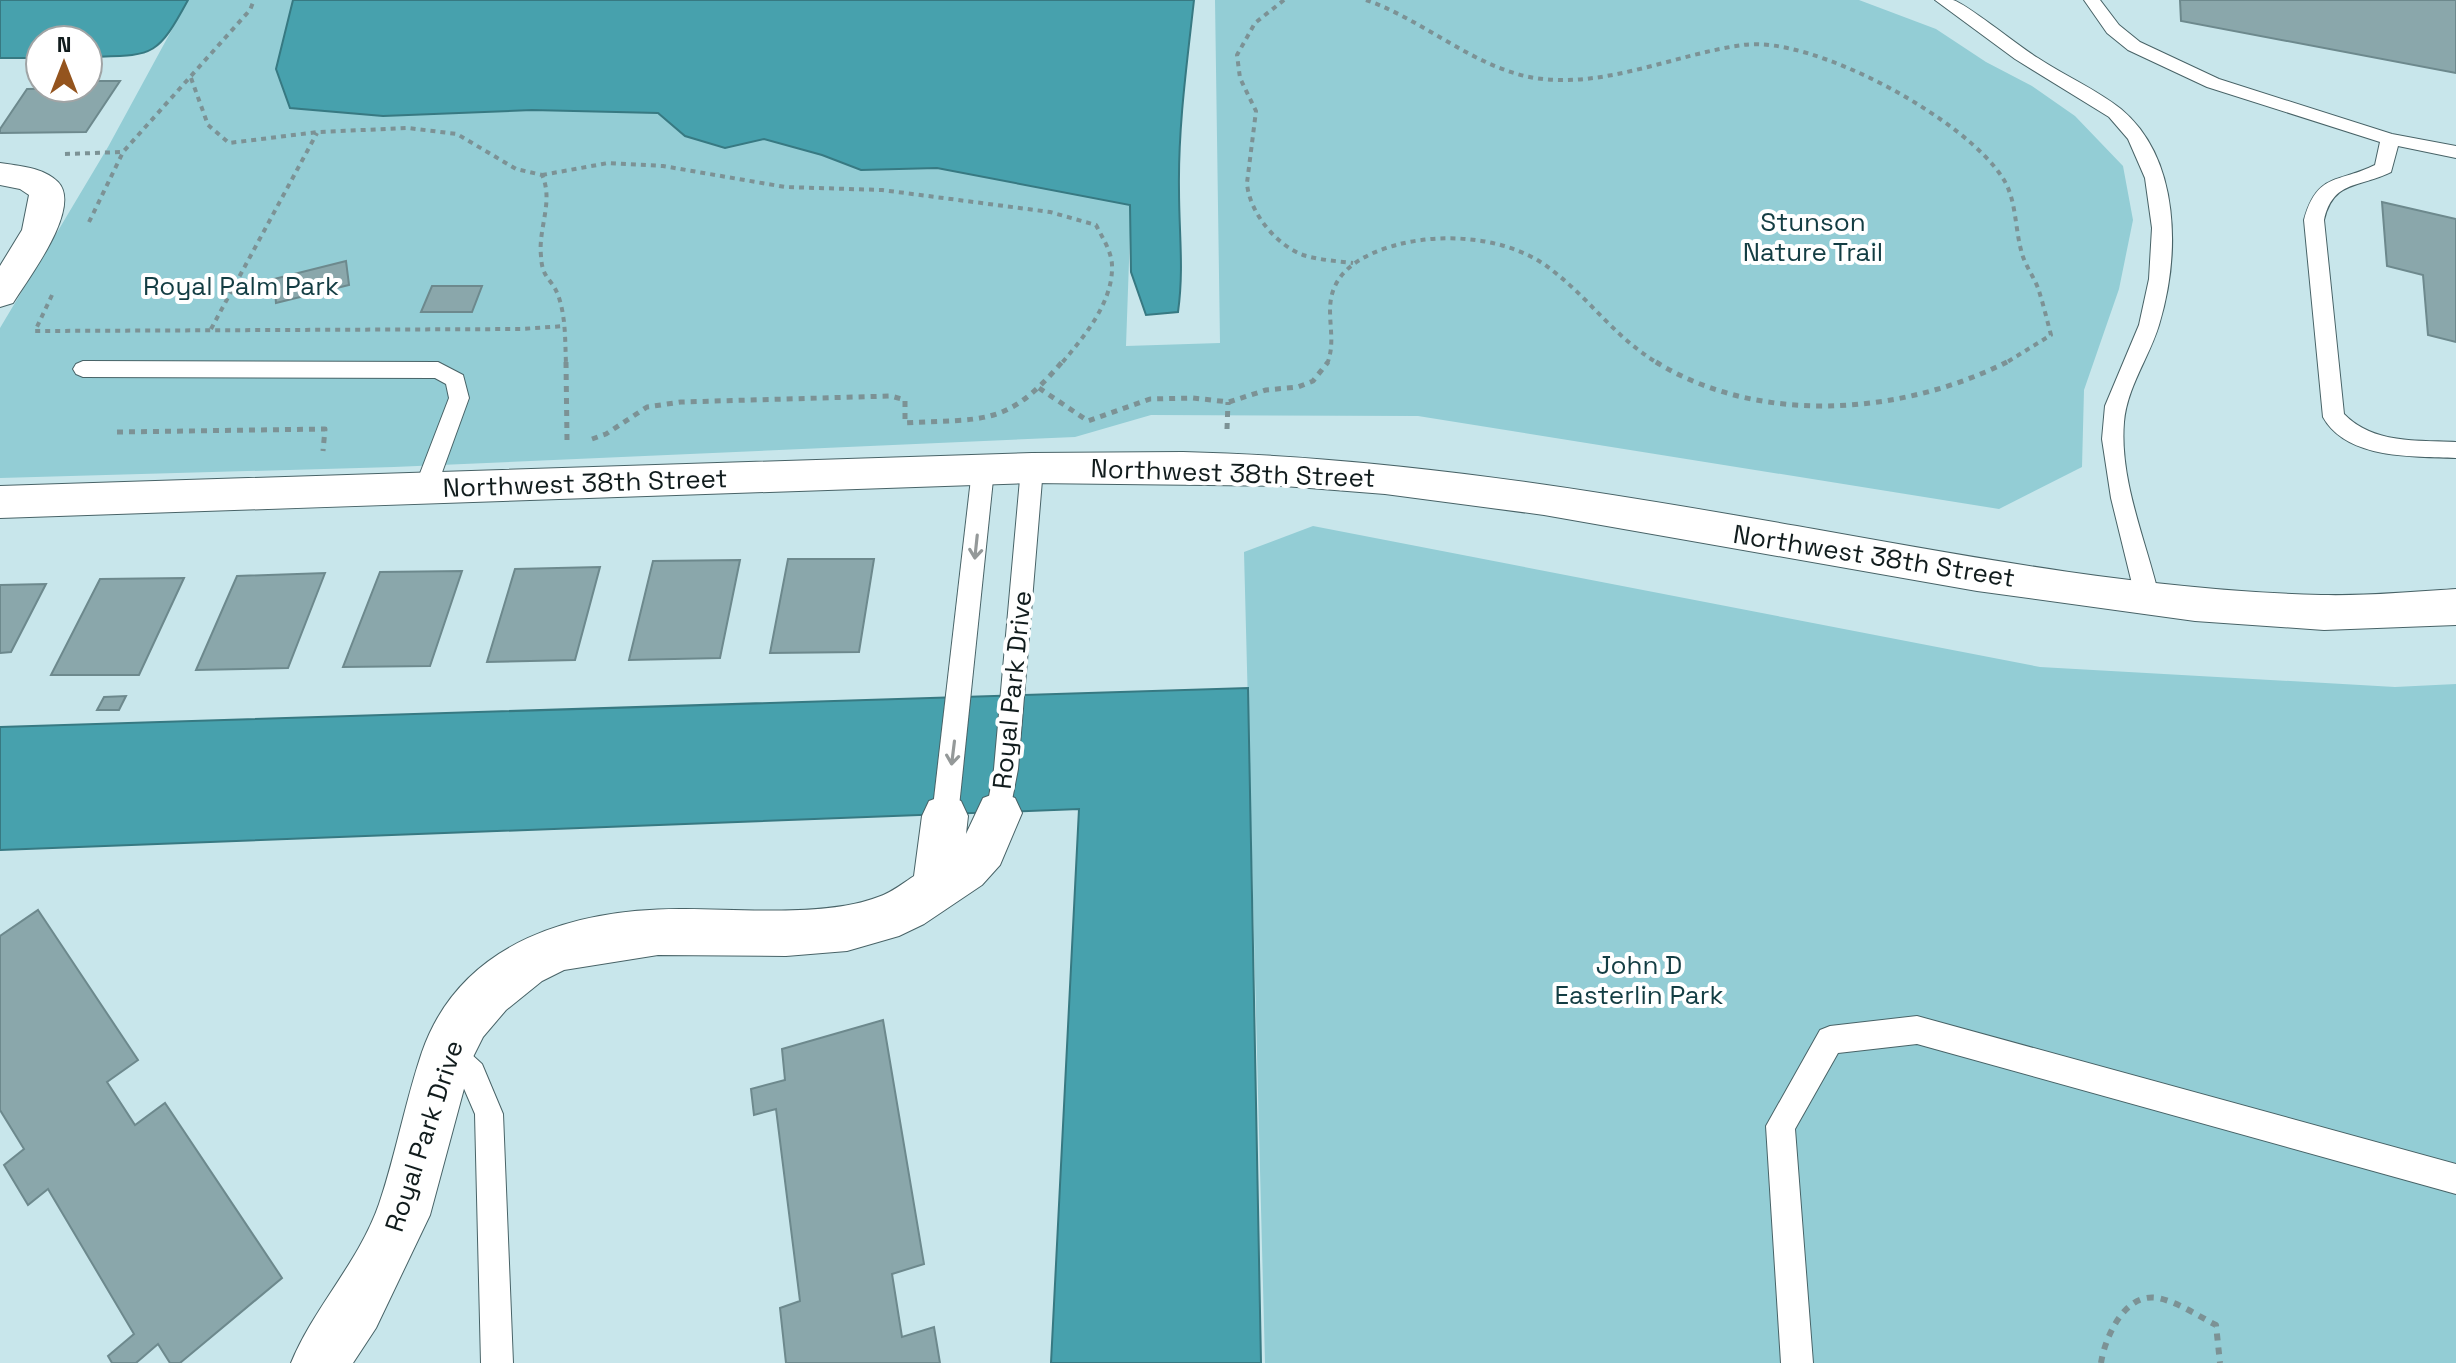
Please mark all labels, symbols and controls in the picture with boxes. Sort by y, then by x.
north arrow [24,24,104,104]
text: N [57,30,71,58]
park label: Stunson Nature Trail [1743,205,1883,269]
park label: Royal Palm Park [143,269,339,303]
street label: Northwest 38th Street [1090,451,1376,495]
street label: Northwest 38th Street [442,461,728,505]
street label: Northwest 38th Street [1731,517,2017,595]
one-way arrow [968,533,983,560]
street label: Royal Park Drive [985,589,1039,791]
one-way arrow [945,740,960,766]
park label: John D Easterlin Park [1554,948,1724,1012]
street label: Royal Park Drive [377,1036,471,1236]

